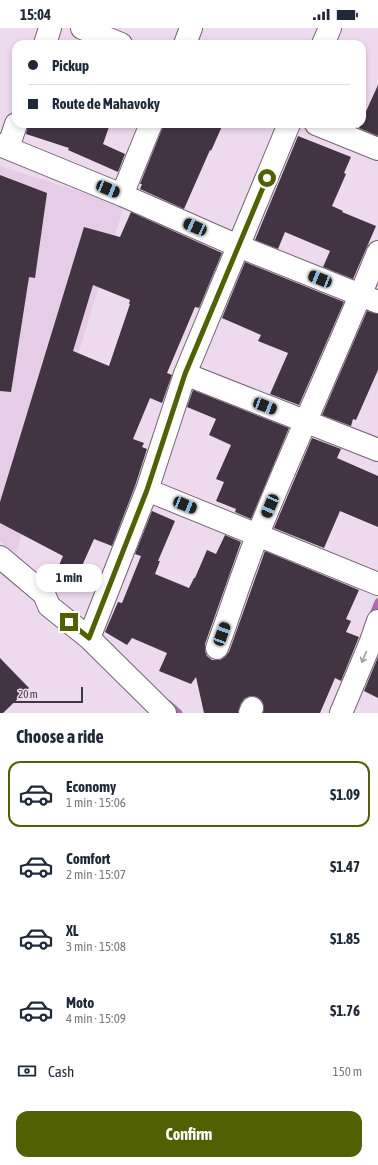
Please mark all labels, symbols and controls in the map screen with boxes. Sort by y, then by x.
text: 15:04 [20,6,51,23]
text: Pickup [52,57,89,74]
text: Route de Mahavoky [52,95,160,112]
route start [258,169,276,187]
car [95,179,121,199]
car [182,217,208,237]
car [307,269,333,289]
car [252,396,278,416]
car [260,493,280,519]
car [172,495,198,515]
callout: 1 min [36,564,102,592]
text: 1 min [56,570,82,585]
route end [60,613,78,631]
car [212,621,232,647]
one-way arrow [360,651,368,663]
scale bar [12,685,83,704]
text: 20 m [18,688,38,700]
text: Choose a ride [16,726,104,747]
icon: car [18,776,54,812]
text: Economy [66,778,116,795]
text: $1.09 [330,786,360,803]
text: 1 min · 15:06 [66,795,126,810]
icon: car [18,848,54,884]
text: Comfort [66,850,110,867]
text: $1.47 [330,858,360,875]
text: 2 min · 15:07 [66,867,126,882]
icon: car [18,920,54,956]
text: XL [66,922,79,939]
text: $1.85 [330,930,360,947]
text: 3 min · 15:08 [66,939,126,954]
icon: car [18,992,54,1028]
text: Moto [66,994,94,1011]
text: $1.76 [330,1002,360,1019]
text: 4 min · 15:09 [66,1011,126,1026]
icon: cash [16,1060,38,1082]
text: Cash [48,1063,74,1080]
text: 150 m [333,1064,362,1079]
button: Confirm [16,1111,362,1157]

